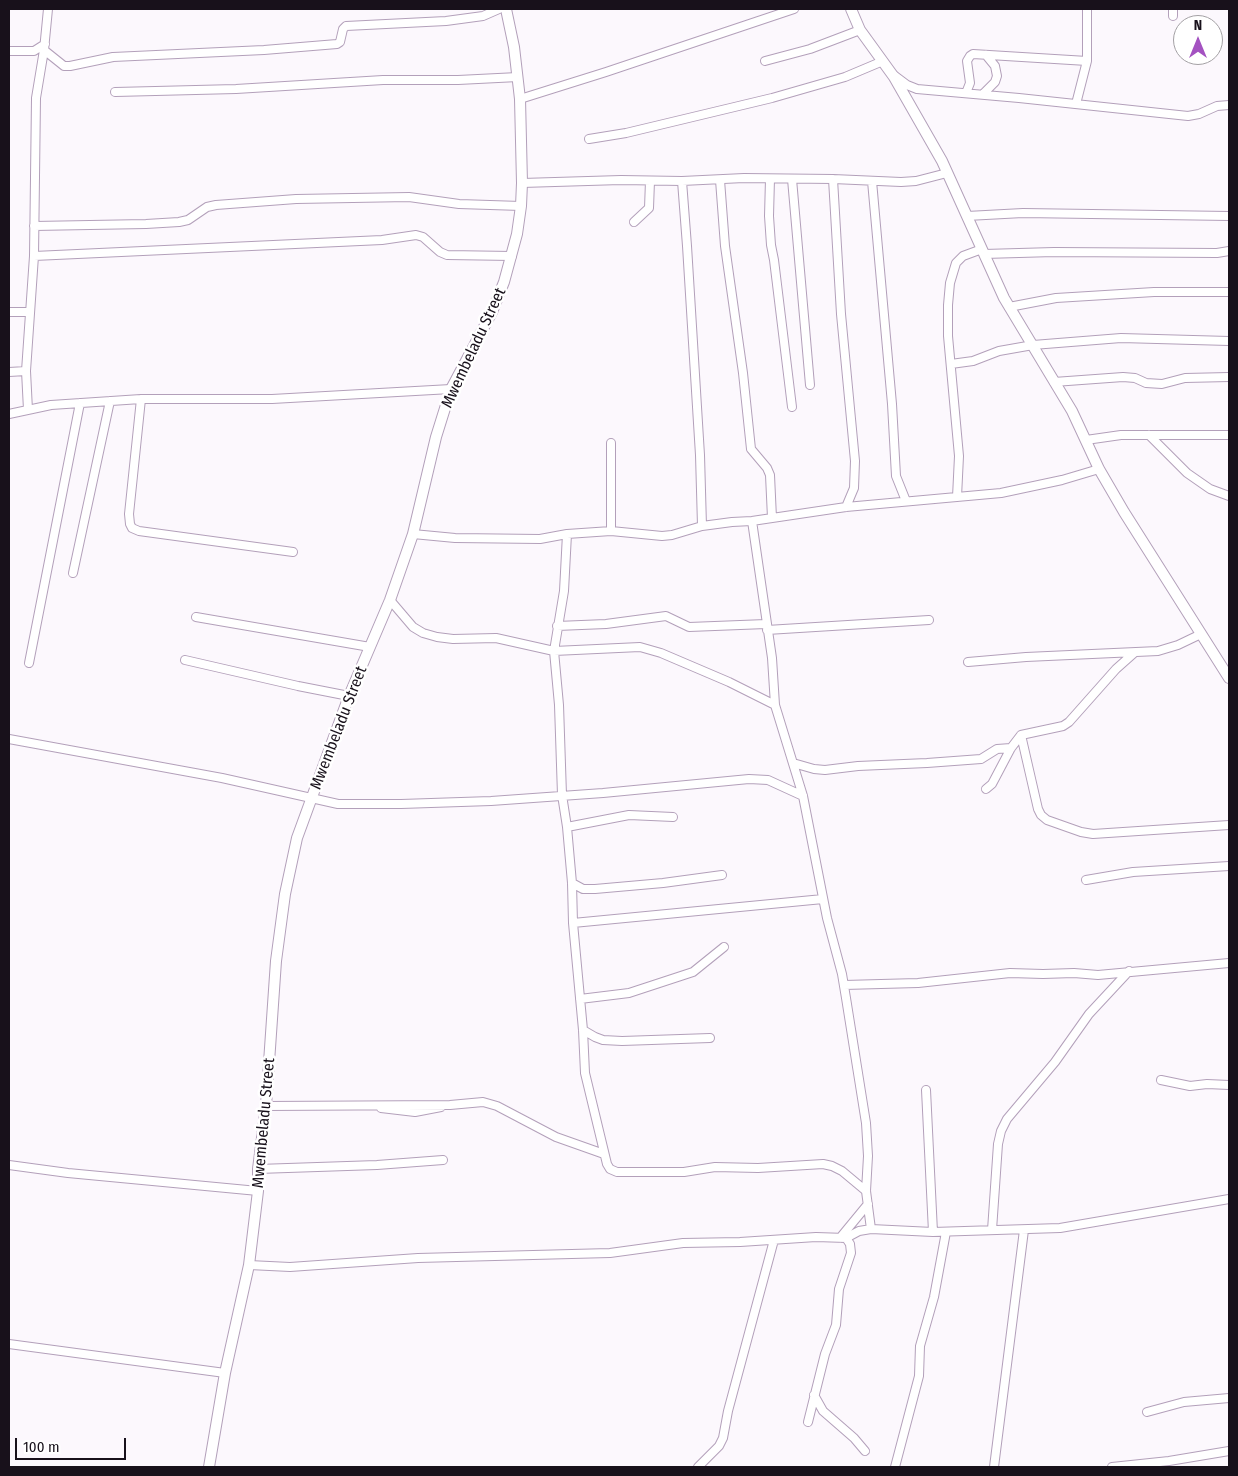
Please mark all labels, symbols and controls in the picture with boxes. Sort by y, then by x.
north arrow [1173,15,1223,65]
text: N [1194,17,1202,34]
street label: Mwembeladu Street [438,285,510,411]
street label: Mwembeladu Street [307,664,371,792]
street label: Mwembeladu Street [249,1057,279,1189]
scale bar [18,1428,129,1460]
text: 100 m [23,1438,60,1456]

